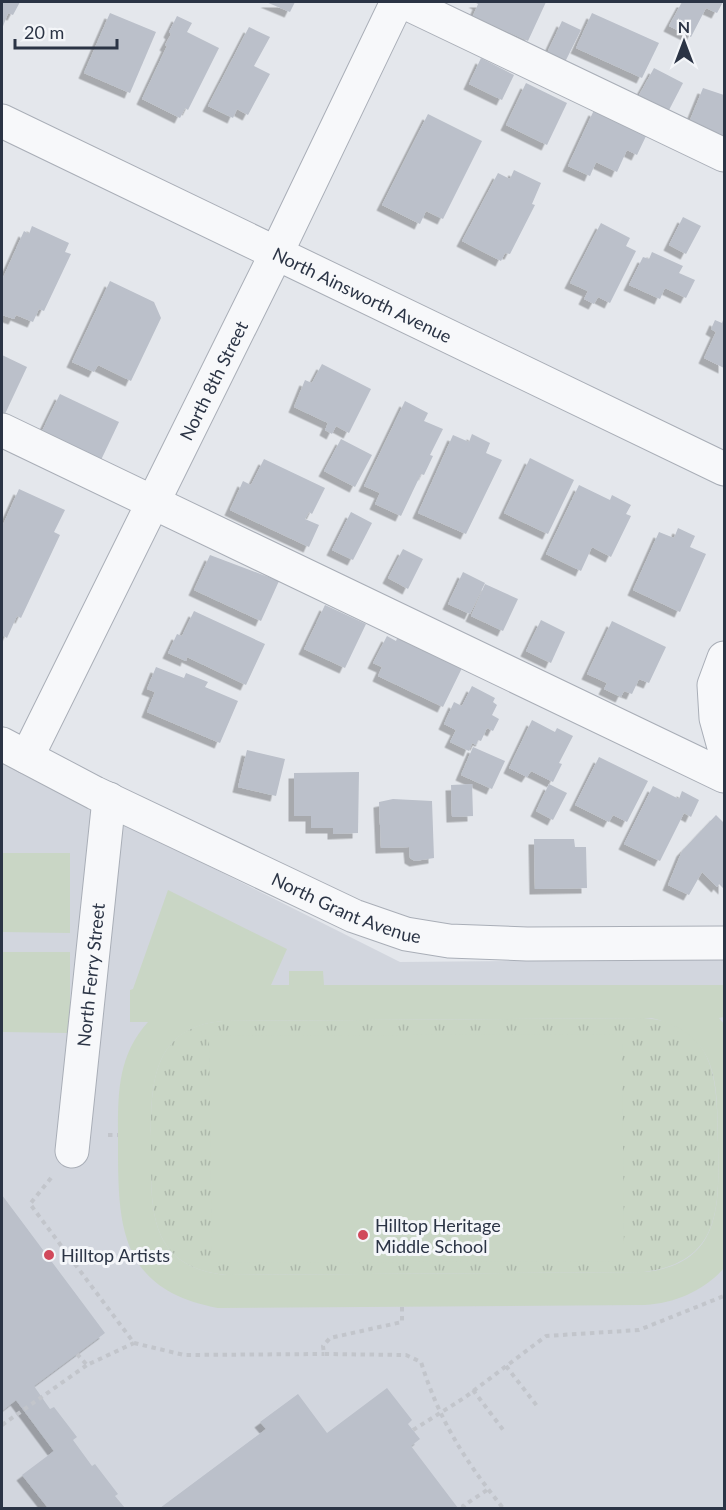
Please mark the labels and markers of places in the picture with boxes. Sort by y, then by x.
place label: Hilltop Heritage Middle School [375,1214,501,1257]
marker: Hilltop Heritage Middle School [356,1228,370,1242]
place label: Hilltop Artists [61,1244,170,1266]
marker: Hilltop Artists [42,1248,56,1262]

